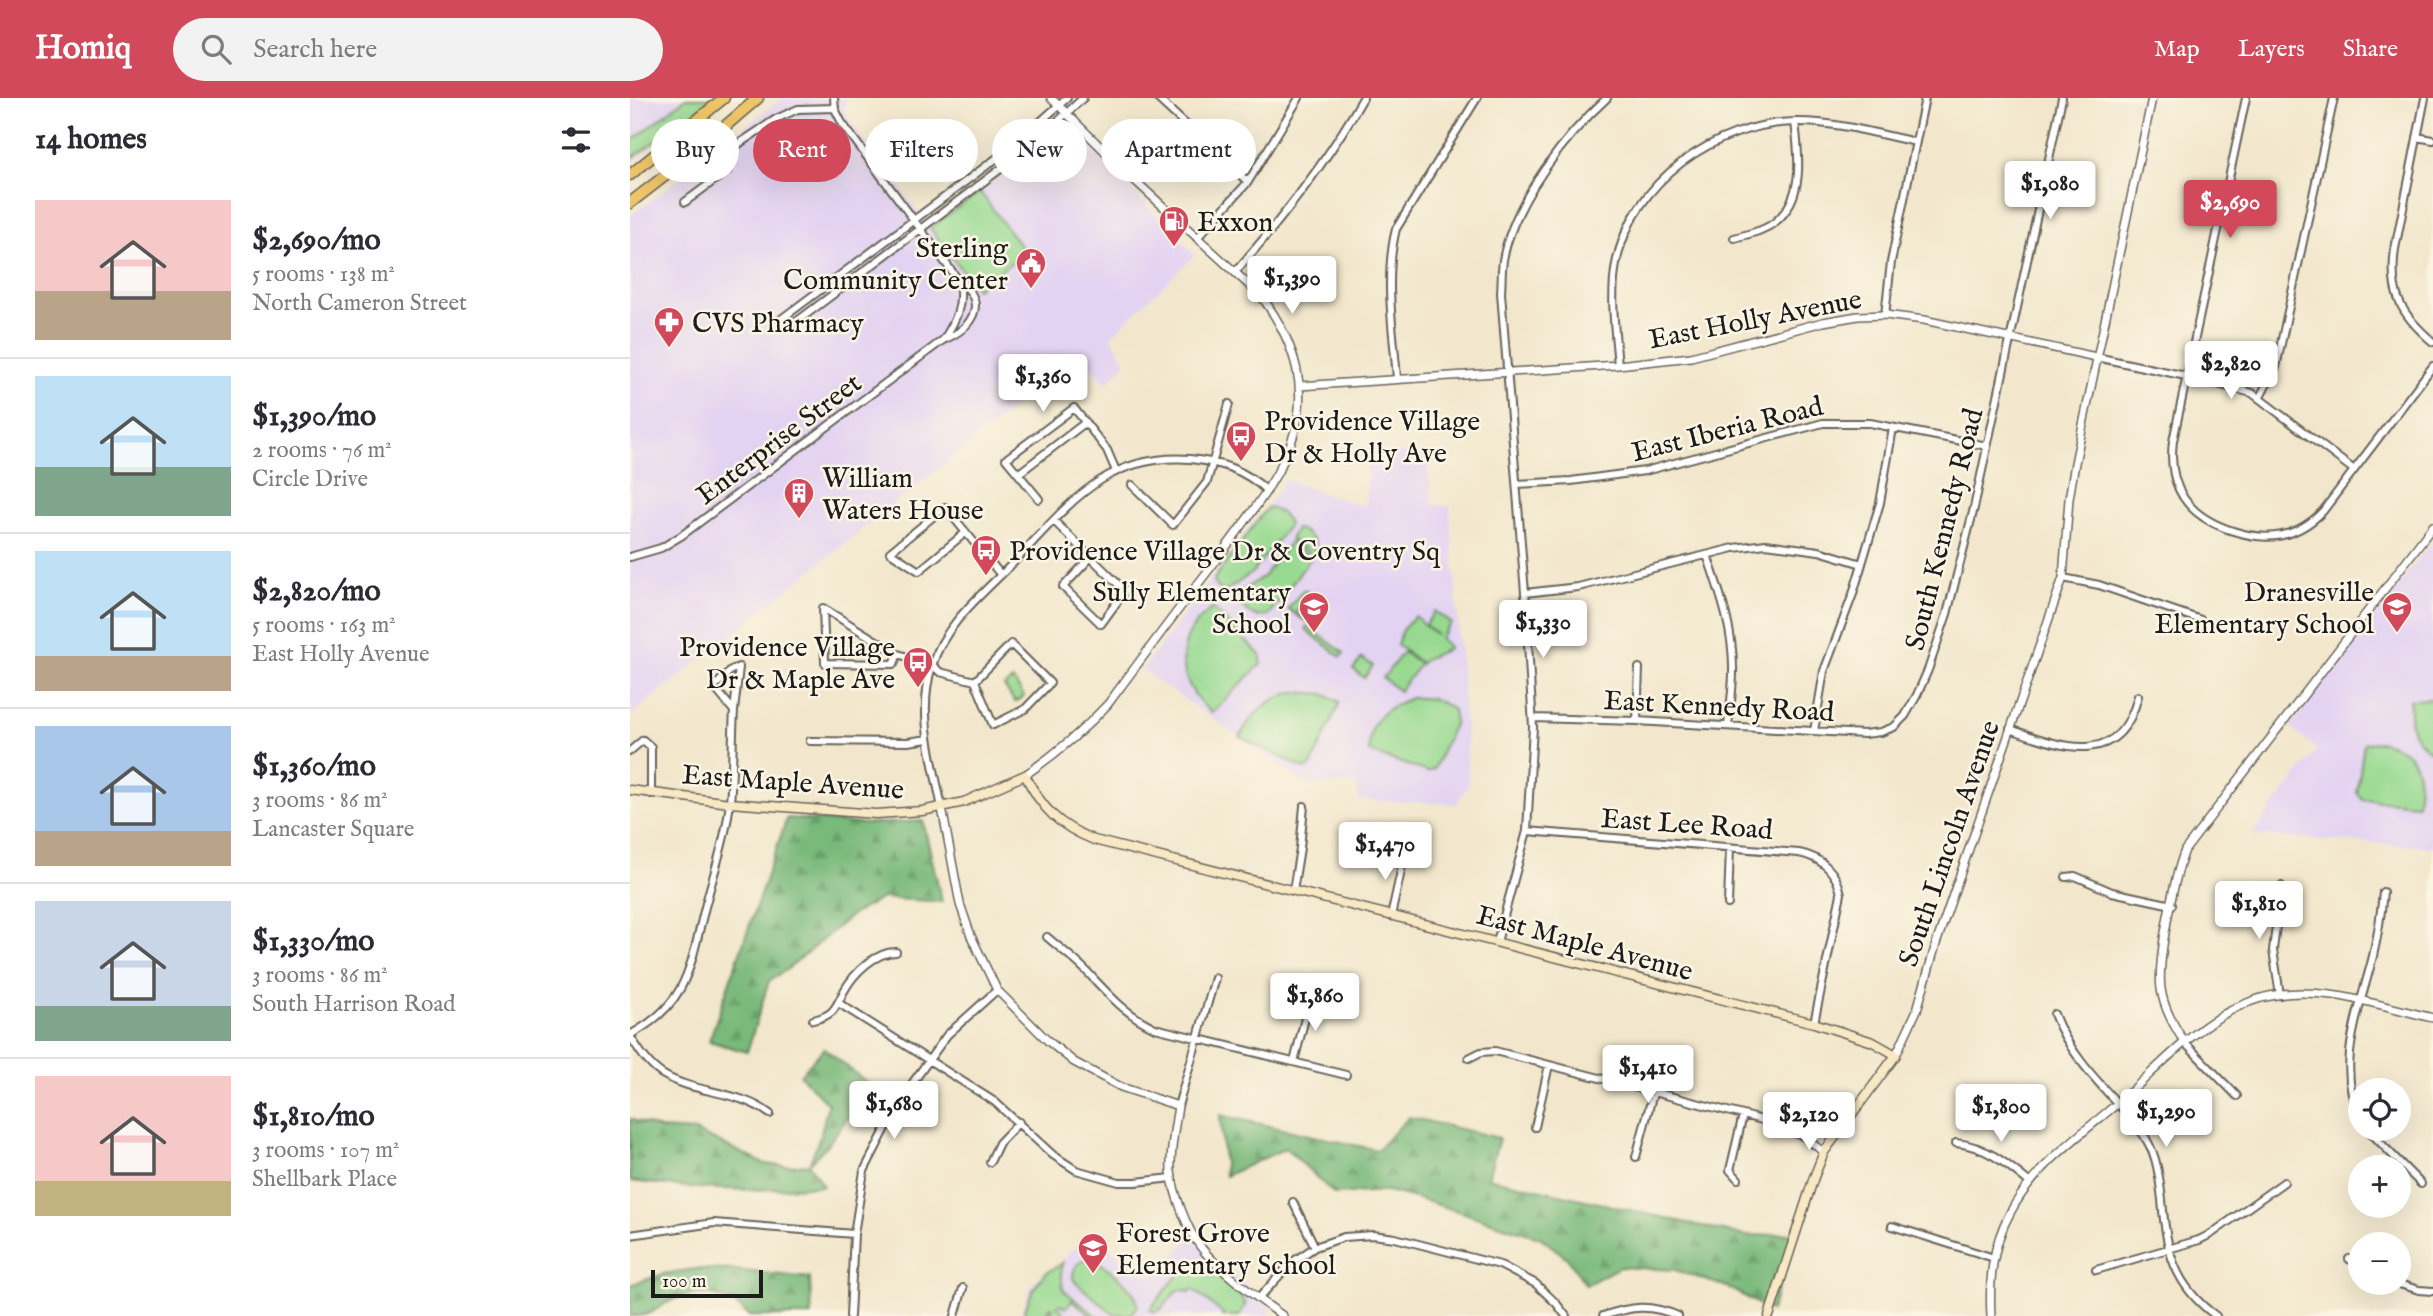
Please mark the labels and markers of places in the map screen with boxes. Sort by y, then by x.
pin: $1,080 [1993,162,2107,221]
pin: $2,690 [2173,180,2287,240]
fuel station icon: Exxon [1157,204,1191,248]
place label: Exxon [1197,206,1273,241]
place label: Sterling Community Center [783,232,1009,299]
public building icon: Sterling Community Center [1014,246,1048,290]
pin: $1,390 [1235,256,1349,316]
pharmacy icon: CVS Pharmacy [652,305,686,349]
place label: CVS Pharmacy [692,307,864,342]
pin: $2,820 [2174,342,2288,401]
pin: $1,360 [986,354,1100,414]
place label: Providence Village Dr & Holly Ave [1264,405,1480,472]
bus stop icon: Providence Village Dr & Holly Ave [1224,419,1258,463]
place label: William Waters House [822,462,984,529]
building icon: William Waters House [782,476,816,520]
bus stop icon: Providence Village Dr & Coventry Sq [969,533,1003,577]
place label: Providence Village Dr & Coventry Sq [1009,535,1441,570]
place label: Sully Elementary School [1092,576,1291,643]
place label: Dranesville Elementary School [2154,576,2374,643]
school or university icon: Sully Elementary School [1297,590,1331,634]
school or university icon: Dranesville Elementary School [2380,590,2414,634]
pin: $1,330 [1486,601,1600,660]
place label: Providence Village Dr & Maple Ave [679,631,895,698]
bus stop icon: Providence Village Dr & Maple Ave [901,645,935,689]
pin: $1,470 [1328,822,1442,882]
pin: $1,810 [2202,882,2316,941]
pin: $1,860 [1258,974,1372,1033]
pin: $1,410 [1591,1046,1705,1105]
pin: $1,680 [837,1082,951,1141]
pin: $1,800 [1944,1084,2058,1144]
pin: $1,290 [2109,1090,2223,1149]
pin: $2,120 [1752,1093,1866,1152]
place label: Forest Grove Elementary School [1116,1217,1336,1284]
school or university icon: Forest Grove Elementary School [1076,1231,1110,1275]

